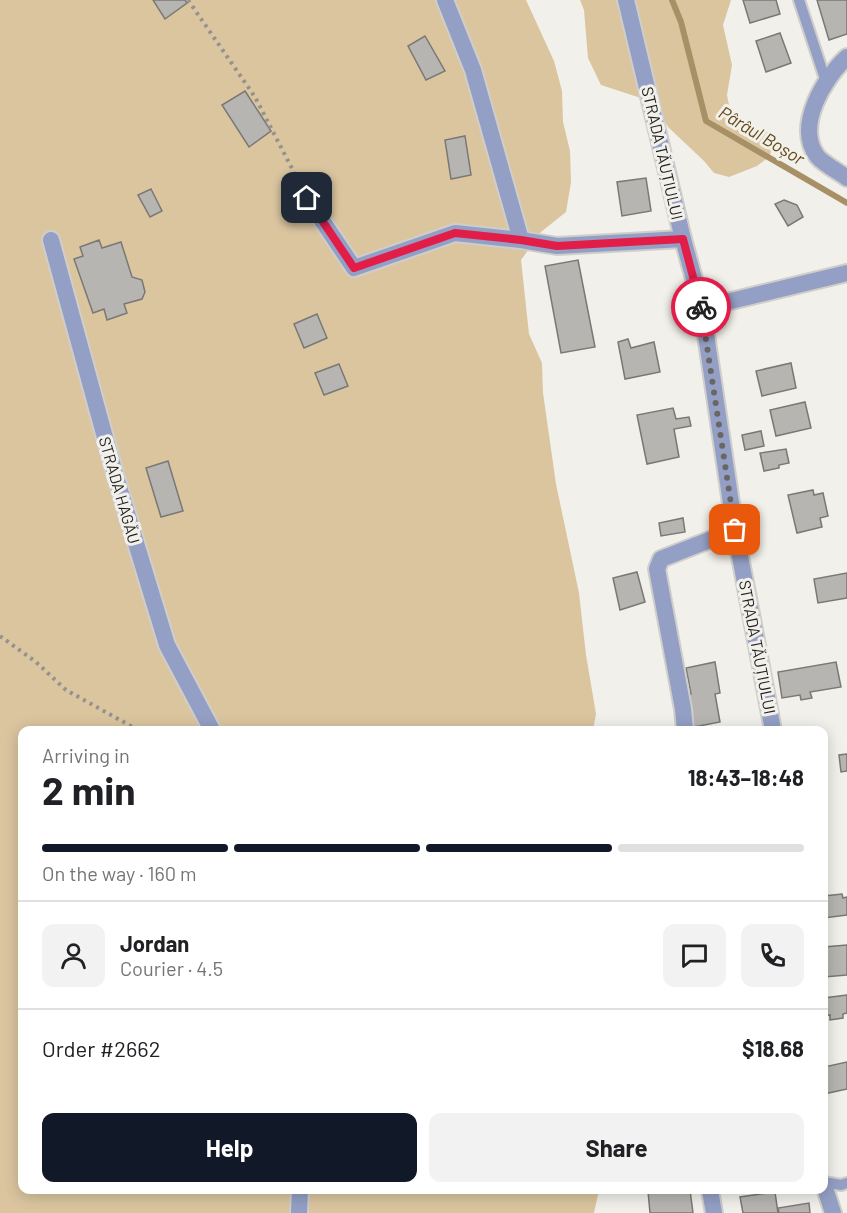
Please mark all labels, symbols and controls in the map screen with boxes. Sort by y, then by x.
street label: STRADA TĂUȚIULUI [638,85,688,221]
water label: Pârâul Boșor [715,101,809,170]
pin [281,172,332,223]
icon: home [290,181,323,214]
courier [671,277,731,337]
icon: bike [685,291,718,324]
street label: STRADA HAGĂU [96,434,144,546]
pin [709,504,760,555]
icon: bag [718,513,751,546]
street label: STRADA TĂUȚIULUI [736,578,780,716]
text: Arriving in [42,743,130,767]
text: 18:43–18:48 [688,764,804,790]
text: 2 min [42,766,135,813]
text: On the way · 160 m [42,861,197,885]
button: person [42,924,105,987]
button: chat [663,924,726,987]
button: phone [741,924,804,987]
text: Jordan [120,930,189,956]
text: Courier · 4.5 [120,956,223,980]
text: Order #2662 [42,1035,160,1061]
text: $18.68 [742,1035,804,1061]
button: Help [42,1113,417,1182]
button: Share [429,1113,804,1182]

